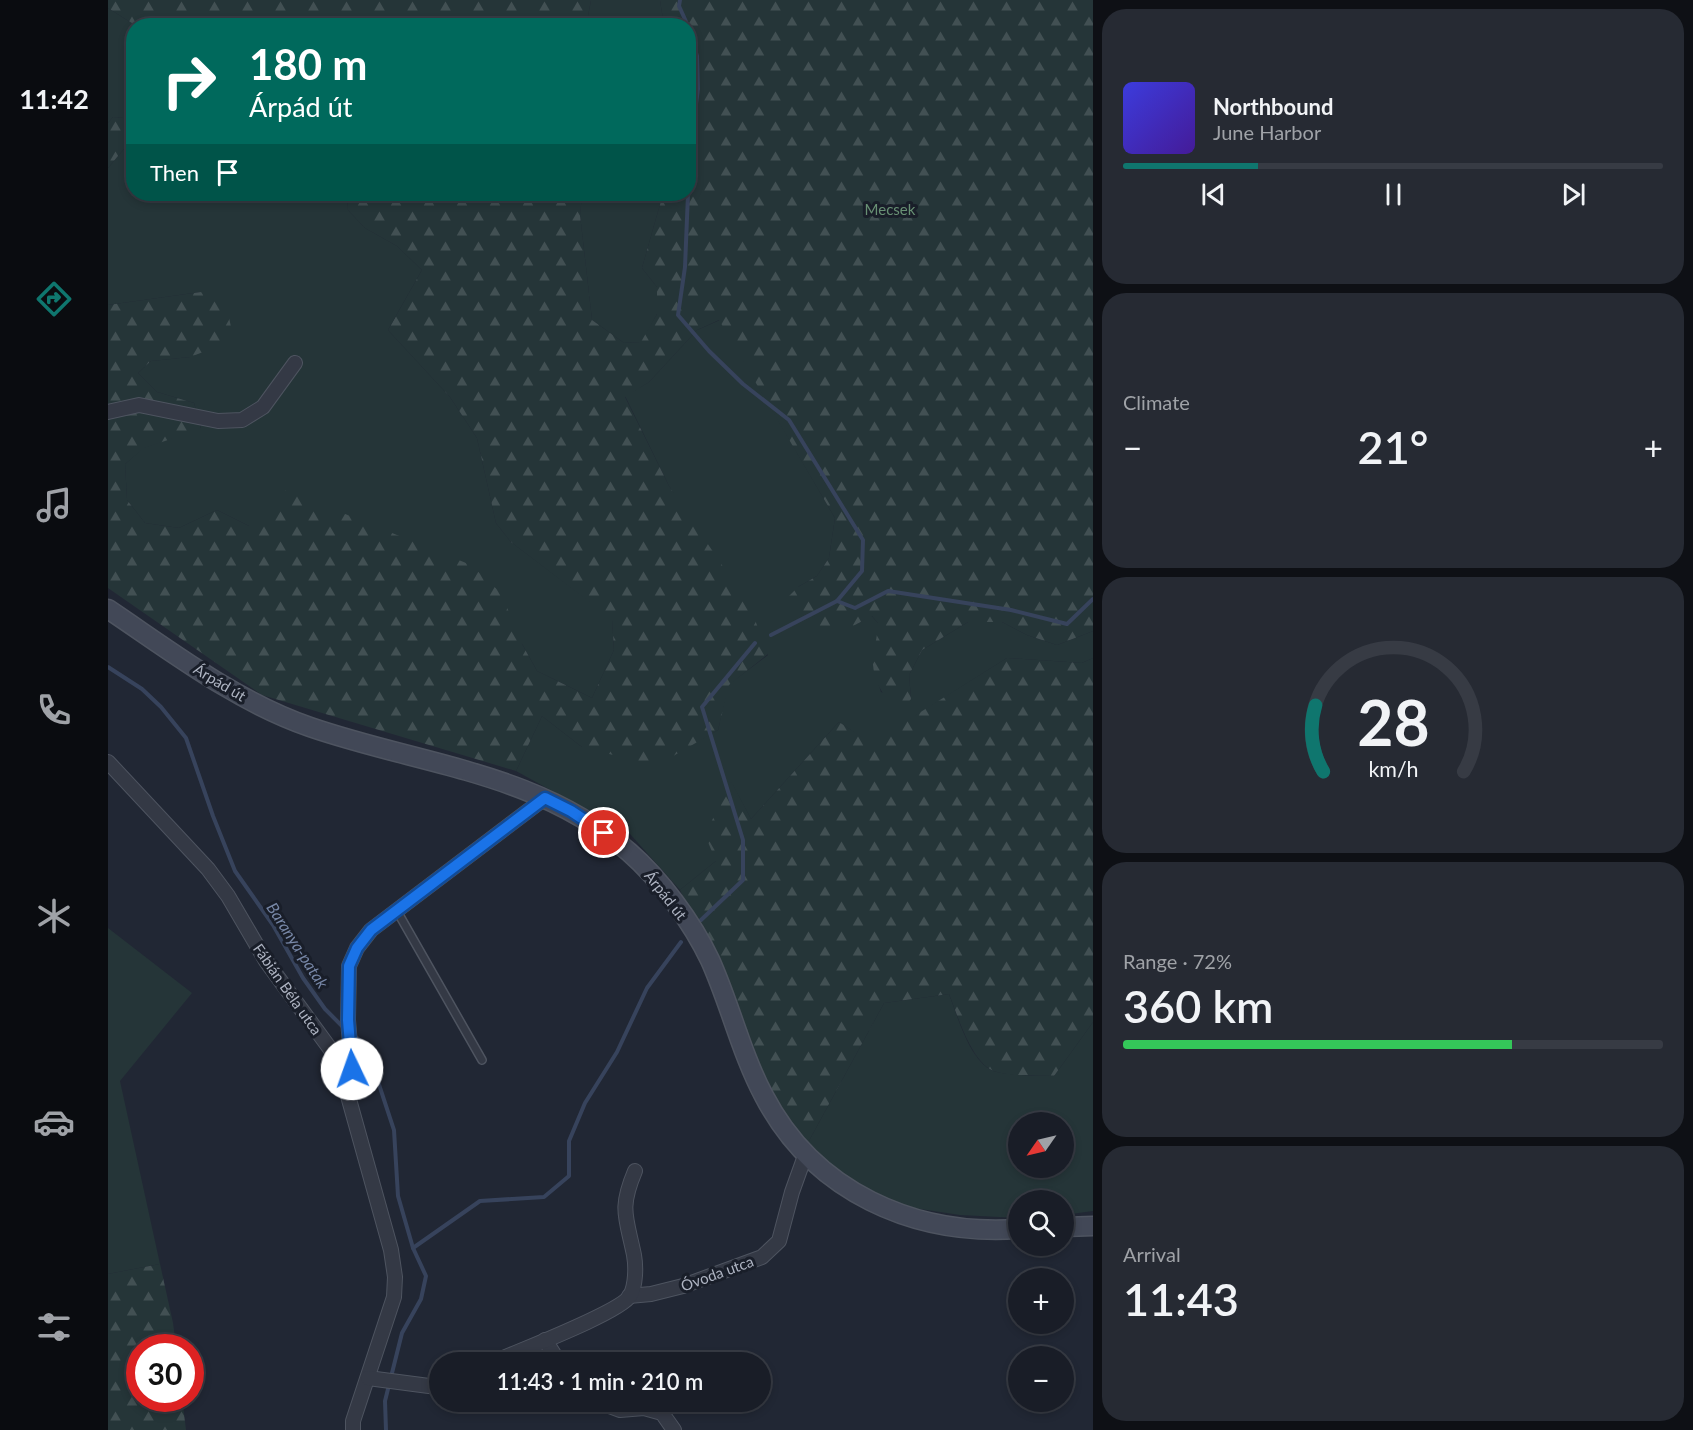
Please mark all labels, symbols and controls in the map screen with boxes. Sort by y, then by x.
text: 180 m [249,39,367,89]
icon: right [150,42,228,120]
text: 11:42 [19,82,89,115]
text: Árpád út [249,90,352,123]
text: Northbound [1213,93,1333,120]
text: June Harbor [1213,120,1321,144]
icon: arrive [211,156,244,189]
text: Then [150,159,199,186]
icon: previous [1197,178,1230,211]
icon: pause [1377,178,1410,211]
icon: next [1557,178,1590,211]
park label: Mecsek [865,200,916,218]
icon: directions [33,278,75,320]
text: Climate [1123,390,1190,414]
text: 21° [1358,420,1428,474]
text: − [1123,427,1142,467]
text: + [1644,427,1663,467]
icon: music [33,484,75,526]
street label: Árpád út [191,659,250,705]
text: 28 [1357,684,1429,759]
icon: phone [33,689,75,731]
text: km/h [1368,756,1418,782]
pin [578,807,629,858]
icon: arrive [587,816,620,849]
street label: Árpád út [641,867,691,924]
icon: climate [33,895,75,937]
water label: Baranya-patak [263,899,333,992]
street label: Fábián Béla utca [250,940,326,1038]
text: Range · 72% [1123,949,1232,973]
text: 360 km [1123,979,1273,1033]
position arrow [320,1037,384,1101]
icon: car [33,1101,75,1143]
north arrow [1008,1112,1074,1178]
map controls [1008,1112,1074,1412]
button: search [1008,1190,1074,1256]
text: Arrival [1123,1242,1181,1266]
street label: Óvoda utca [678,1252,756,1294]
button: + [1008,1268,1074,1334]
text: 11:43 [1123,1272,1239,1326]
icon: filters [33,1306,75,1348]
speed limit sign: 30 [126,1334,204,1412]
button: − [1008,1346,1074,1412]
text: 11:43 · 1 min · 210 m [497,1368,703,1395]

